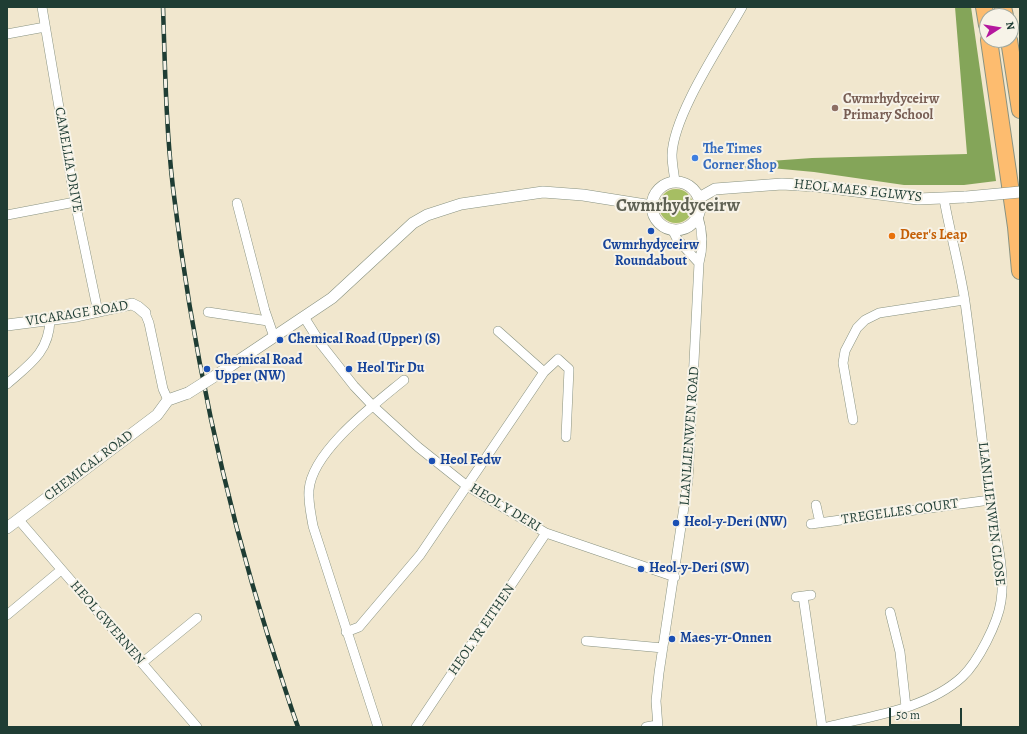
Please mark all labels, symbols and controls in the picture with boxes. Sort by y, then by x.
north arrow [979,8,1019,48]
text: N [1002,20,1018,31]
place label: Cwmrhydyceirw Primary School [843,92,939,124]
marker: Cwmrhydyceirw Primary School [830,103,840,113]
street label: CAMELLIA DRIVE [50,106,86,214]
place label: The Times Corner Shop [703,142,777,174]
marker: The Times Corner Shop [690,153,700,163]
street label: HEOL MAES EGLWYS [793,176,923,206]
district label: Cwmrhydyceirw [616,196,740,218]
marker: Cwmrhydyceirw Roundabout [646,226,656,236]
place label: Deer's Leap [900,228,967,244]
marker: Deer's Leap [887,231,897,241]
place label: Cwmrhydyceirw Roundabout [603,238,699,270]
street label: VICARAGE ROAD [25,298,129,330]
place label: Chemical Road (Upper) (S) [288,332,440,348]
marker: Chemical Road (Upper) (S) [275,335,285,345]
place label: Chemical Road Upper (NW) [215,353,302,386]
place label: Heol Tir Du [357,361,424,377]
marker: Chemical Road Upper (NW) [202,364,212,374]
marker: Heol Tir Du [344,364,354,374]
street label: LLANLLIENWEN ROAD [677,366,703,506]
street label: CHEMICAL ROAD [41,427,137,505]
street label: LLANLLIENWEN CLOSE [974,441,1008,587]
place label: Heol Fedw [440,453,501,469]
marker: Heol Fedw [427,456,437,466]
street label: HEOL Y DERI [466,480,544,536]
street label: TREGELLES COURT [840,495,960,529]
place label: Heol-y-Deri (NW) [684,515,787,531]
marker: Heol-y-Deri (NW) [671,518,681,528]
place label: Heol-y-Deri (SW) [649,561,749,577]
marker: Heol-y-Deri (SW) [636,564,646,574]
street label: HEOL GWERNEN [66,578,148,668]
street label: HEOL YR EITHEN [445,581,519,679]
place label: Maes-yr-Onnen [680,631,772,647]
marker: Maes-yr-Onnen [667,634,677,644]
scale bar [891,700,964,726]
text: 50 m [896,707,920,723]

